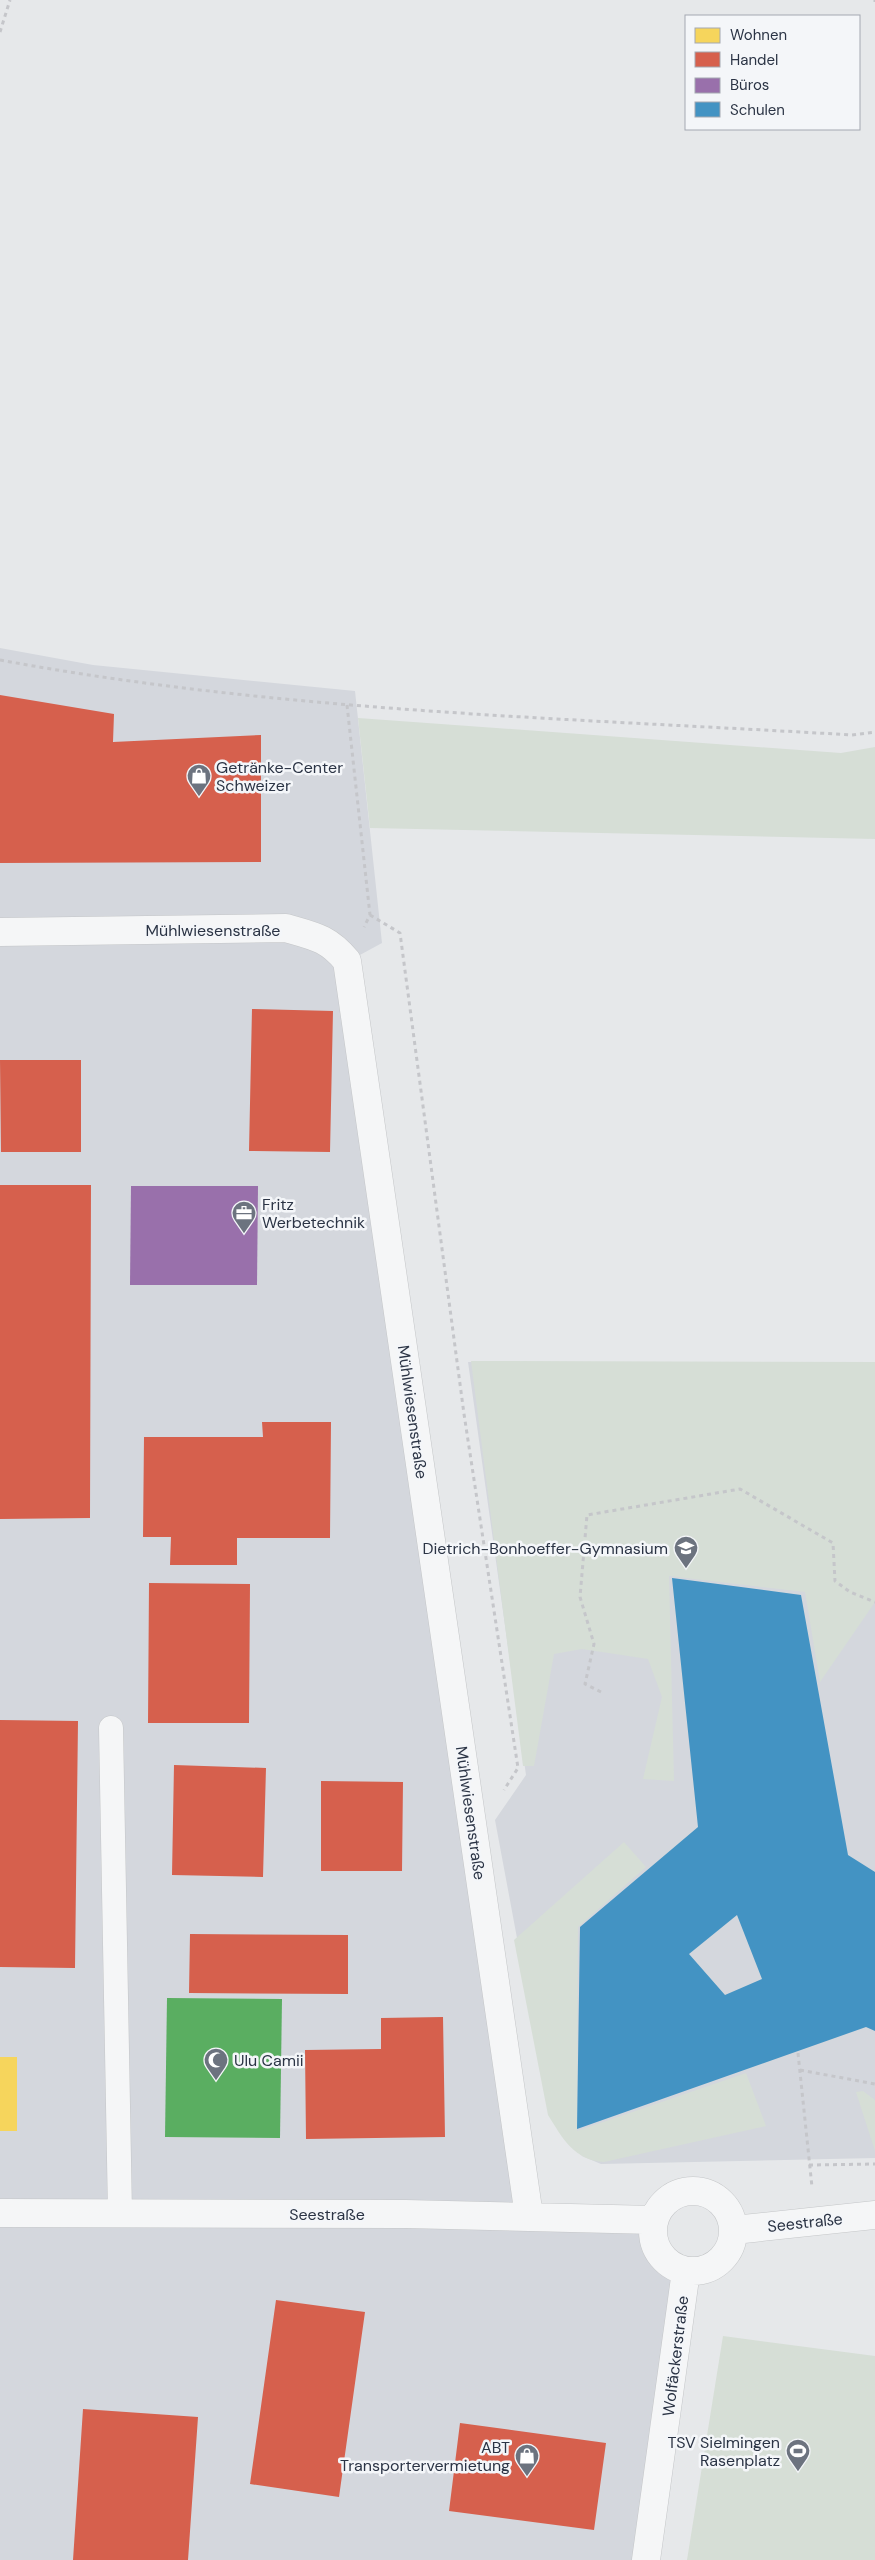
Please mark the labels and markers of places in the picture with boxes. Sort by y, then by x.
place label: Getränke-Center Schweizer [216,757,343,796]
shop icon: Getränke-Center Schweizer [186,763,212,797]
place label: Fritz Werbetechnik [262,1194,365,1233]
office icon: Fritz Werbetechnik [231,1200,257,1234]
school or university icon: Dietrich-Bonhoeffer-Gymnasium [673,1535,699,1569]
place label: Dietrich-Bonhoeffer-Gymnasium [423,1538,668,1559]
mosque icon: Ulu Camii [203,2047,229,2081]
place label: Ulu Camii [234,2050,304,2071]
place label: TSV Sielmingen Rasenplatz [667,2432,780,2471]
place label: ABT Transportervermietung [340,2437,510,2476]
sports icon: TSV Sielmingen Rasenplatz [785,2438,811,2472]
shop icon: ABT Transportervermietung [514,2443,540,2477]

